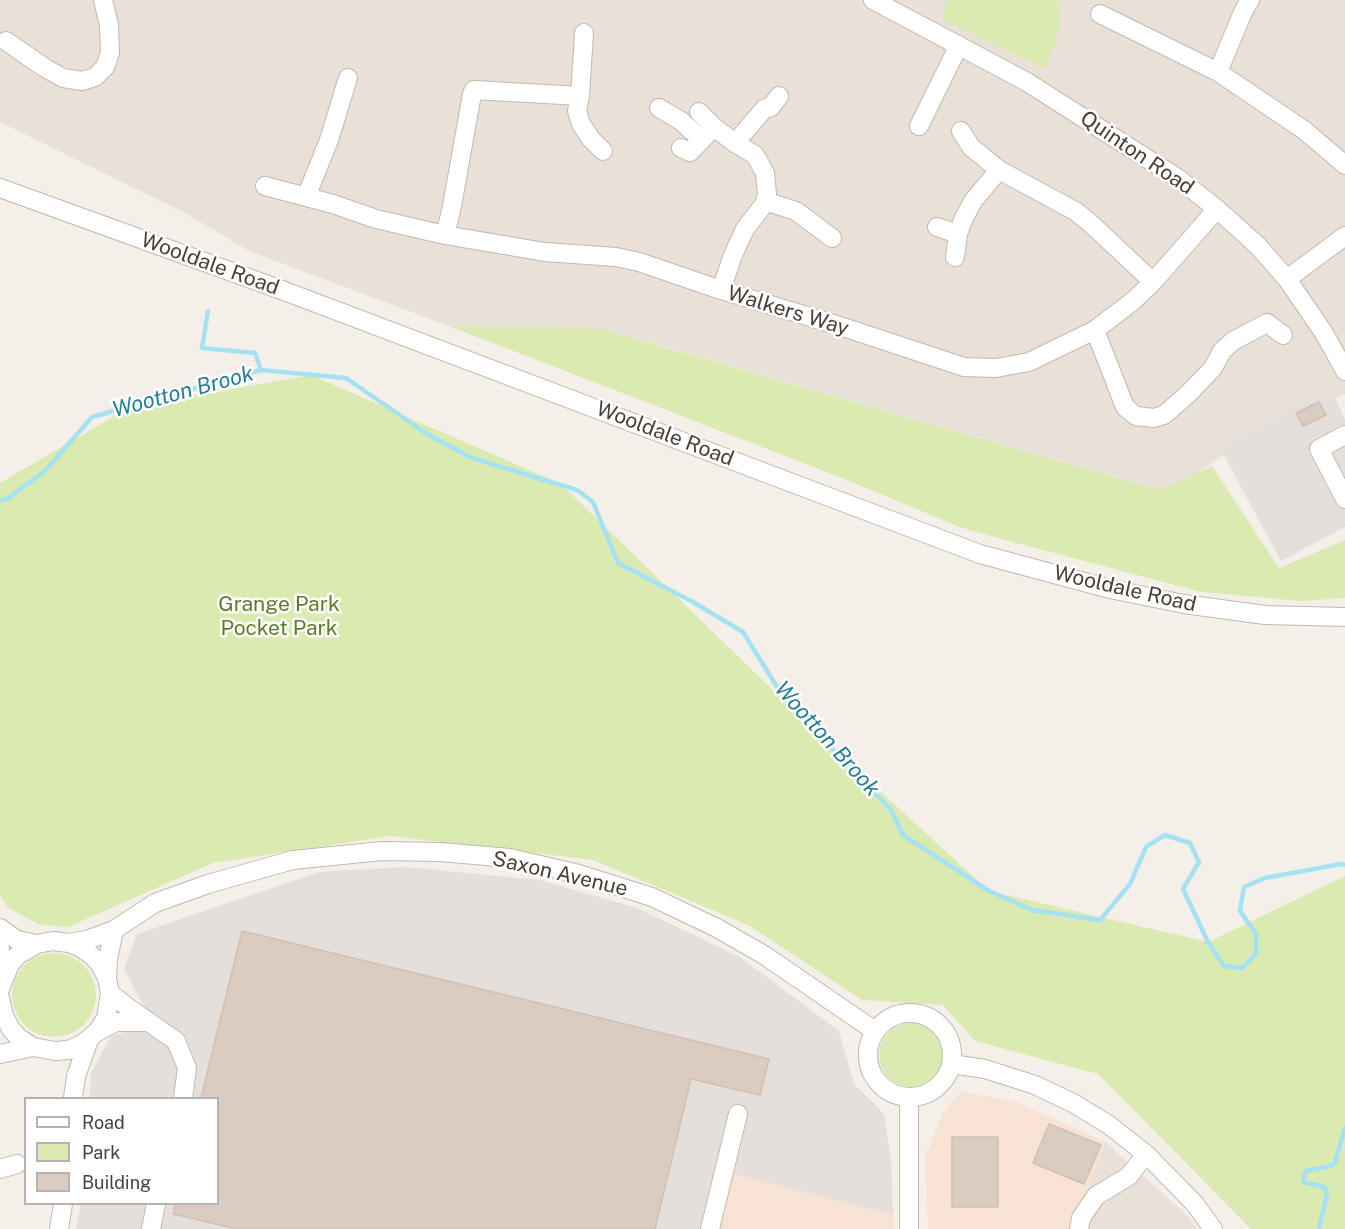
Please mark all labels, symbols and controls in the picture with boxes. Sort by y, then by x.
street label: Quinton Road [1075,106,1199,200]
street label: Wooldale Road [137,227,283,301]
street label: Walkers Way [724,281,852,341]
water label: Wootton Brook [109,360,257,424]
street label: Wooldale Road [593,396,737,472]
street label: Wooldale Road [1051,560,1199,618]
park label: Grange Park Pocket Park [218,592,340,642]
water label: Wootton Brook [769,676,885,802]
street label: Saxon Avenue [490,846,630,902]
legend [24,1097,219,1205]
text: Road [82,1112,125,1133]
text: Park [82,1142,120,1163]
text: Building [82,1172,151,1193]

